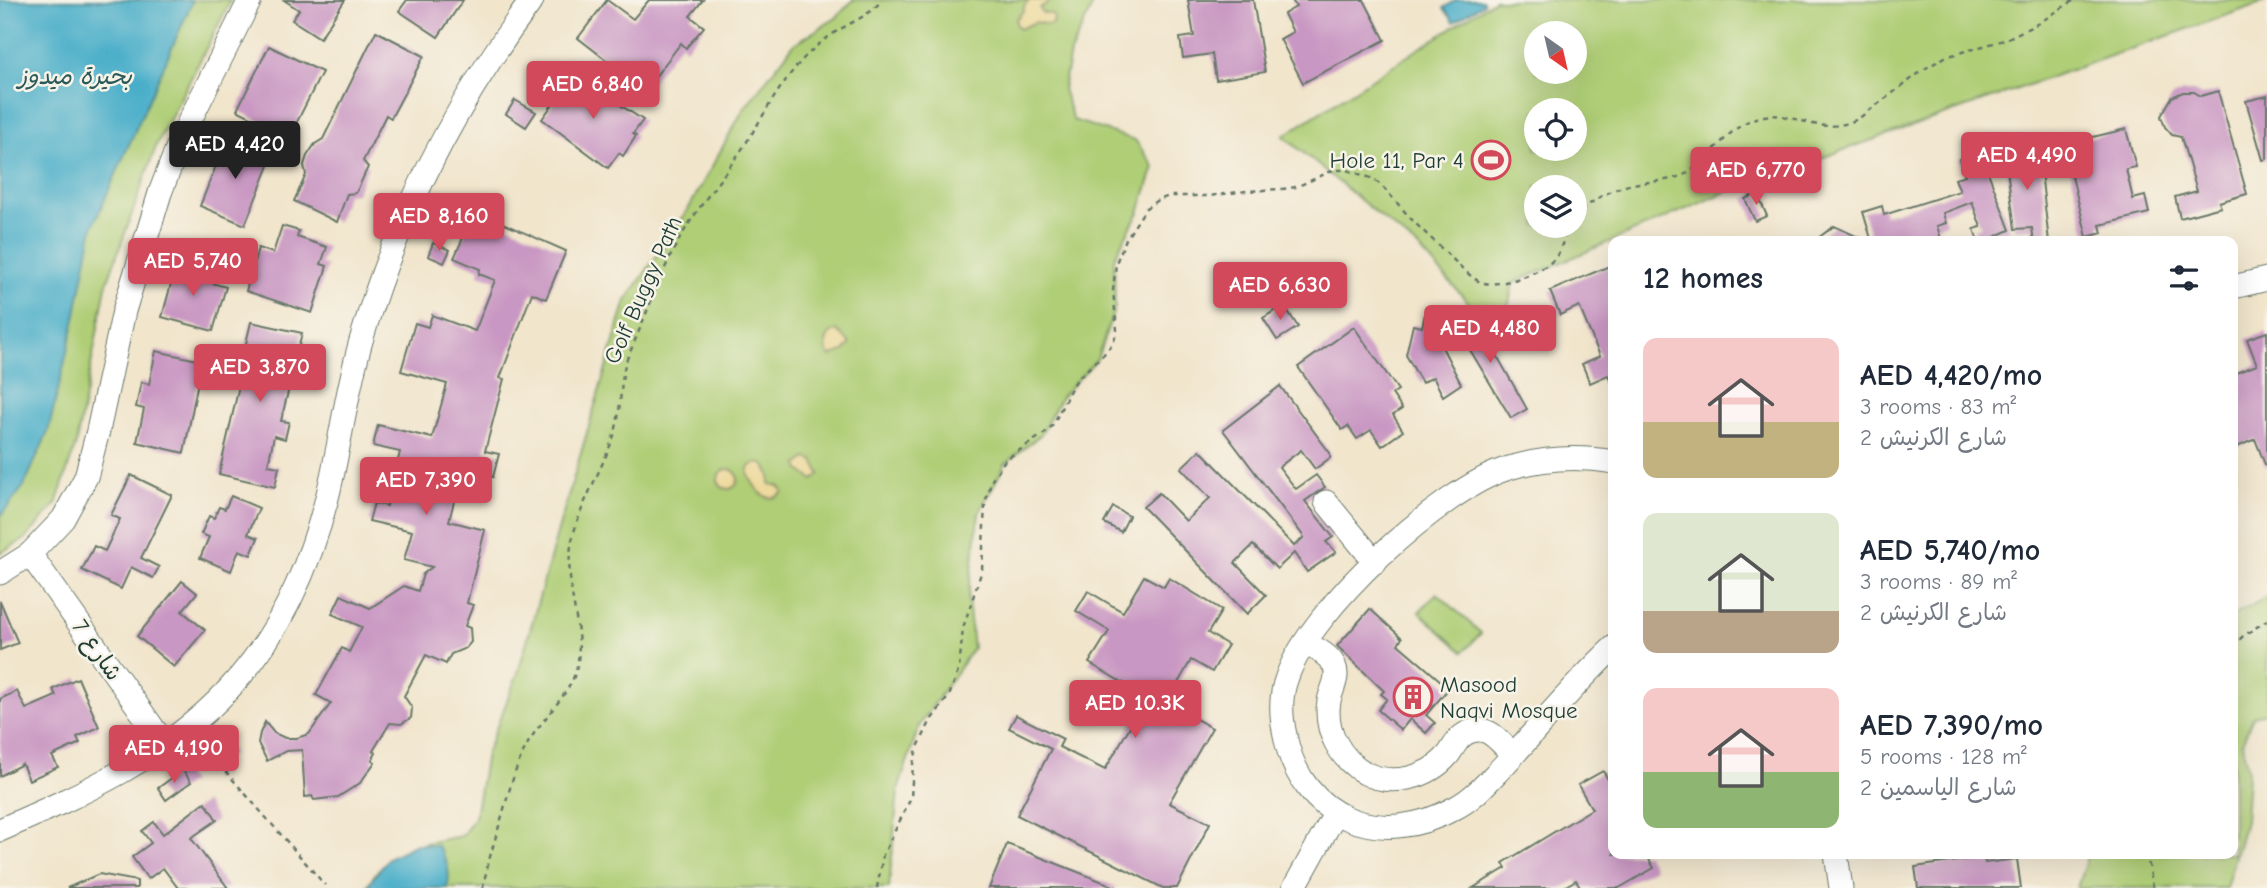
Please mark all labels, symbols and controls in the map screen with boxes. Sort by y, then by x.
north arrow [1524,21,1587,84]
map controls [1524,21,1587,238]
pin: AED 6,840 [513,61,673,121]
water label: بحيرة ميدوز [15,62,133,91]
text: AED 6,840 [543,70,644,97]
button: locate [1524,98,1587,161]
pin: AED 4,420 [155,122,315,181]
text: AED 4,420 [185,130,285,157]
pin: AED 4,490 [1947,132,2107,192]
sports icon: Hole 11, Par 4 [1470,139,1512,181]
text: AED 4,490 [1977,141,2077,168]
place label: Hole 11, Par 4 [1330,147,1464,174]
pin: AED 6,770 [1676,148,1836,207]
text: AED 6,770 [1706,156,1806,183]
button: layers [1524,175,1587,238]
pin: AED 8,160 [359,194,519,253]
text: AED 8,160 [389,202,489,229]
street label: Golf Buggy Path [598,212,688,368]
pin: AED 5,740 [113,238,273,298]
text: AED 5,740 [144,247,242,274]
icon: filters [2165,259,2203,297]
text: 12 homes [1643,261,1763,296]
pin: AED 6,630 [1200,262,1360,322]
text: AED 6,630 [1229,271,1331,298]
pin: AED 4,480 [1410,306,1570,365]
text: AED 4,480 [1440,314,1540,341]
pin: AED 3,870 [180,344,340,404]
text: AED 3,870 [210,353,310,380]
text: AED 4,420/mo [1860,358,2042,393]
icon: home [1699,366,1783,450]
text: 3 rooms · 83 m² [1860,393,2016,420]
text: شارع الكرنيش 2 [1860,424,2007,451]
pin: AED 7,390 [346,458,506,517]
text: AED 7,390 [376,466,476,493]
text: AED 5,740/mo [1860,533,2040,568]
icon: home [1699,541,1783,625]
text: 3 rooms · 89 m² [1860,568,2017,595]
text: شارع الكرنيش 2 [1860,599,2007,626]
street label: شارع 7 [65,614,128,687]
place label: Masood Naqvi Mosque [1440,671,1577,724]
building icon: Masood Naqvi Mosque [1392,676,1434,718]
pin: AED 10.3K [1055,680,1215,740]
text: AED 10.3K [1085,689,1185,716]
text: AED 7,390/mo [1860,708,2043,743]
icon: home [1699,716,1783,800]
pin: AED 4,190 [94,726,254,785]
text: AED 4,190 [125,734,223,761]
text: 5 rooms · 128 m² [1860,743,2027,770]
text: شارع الياسمين 2 [1860,774,2017,801]

